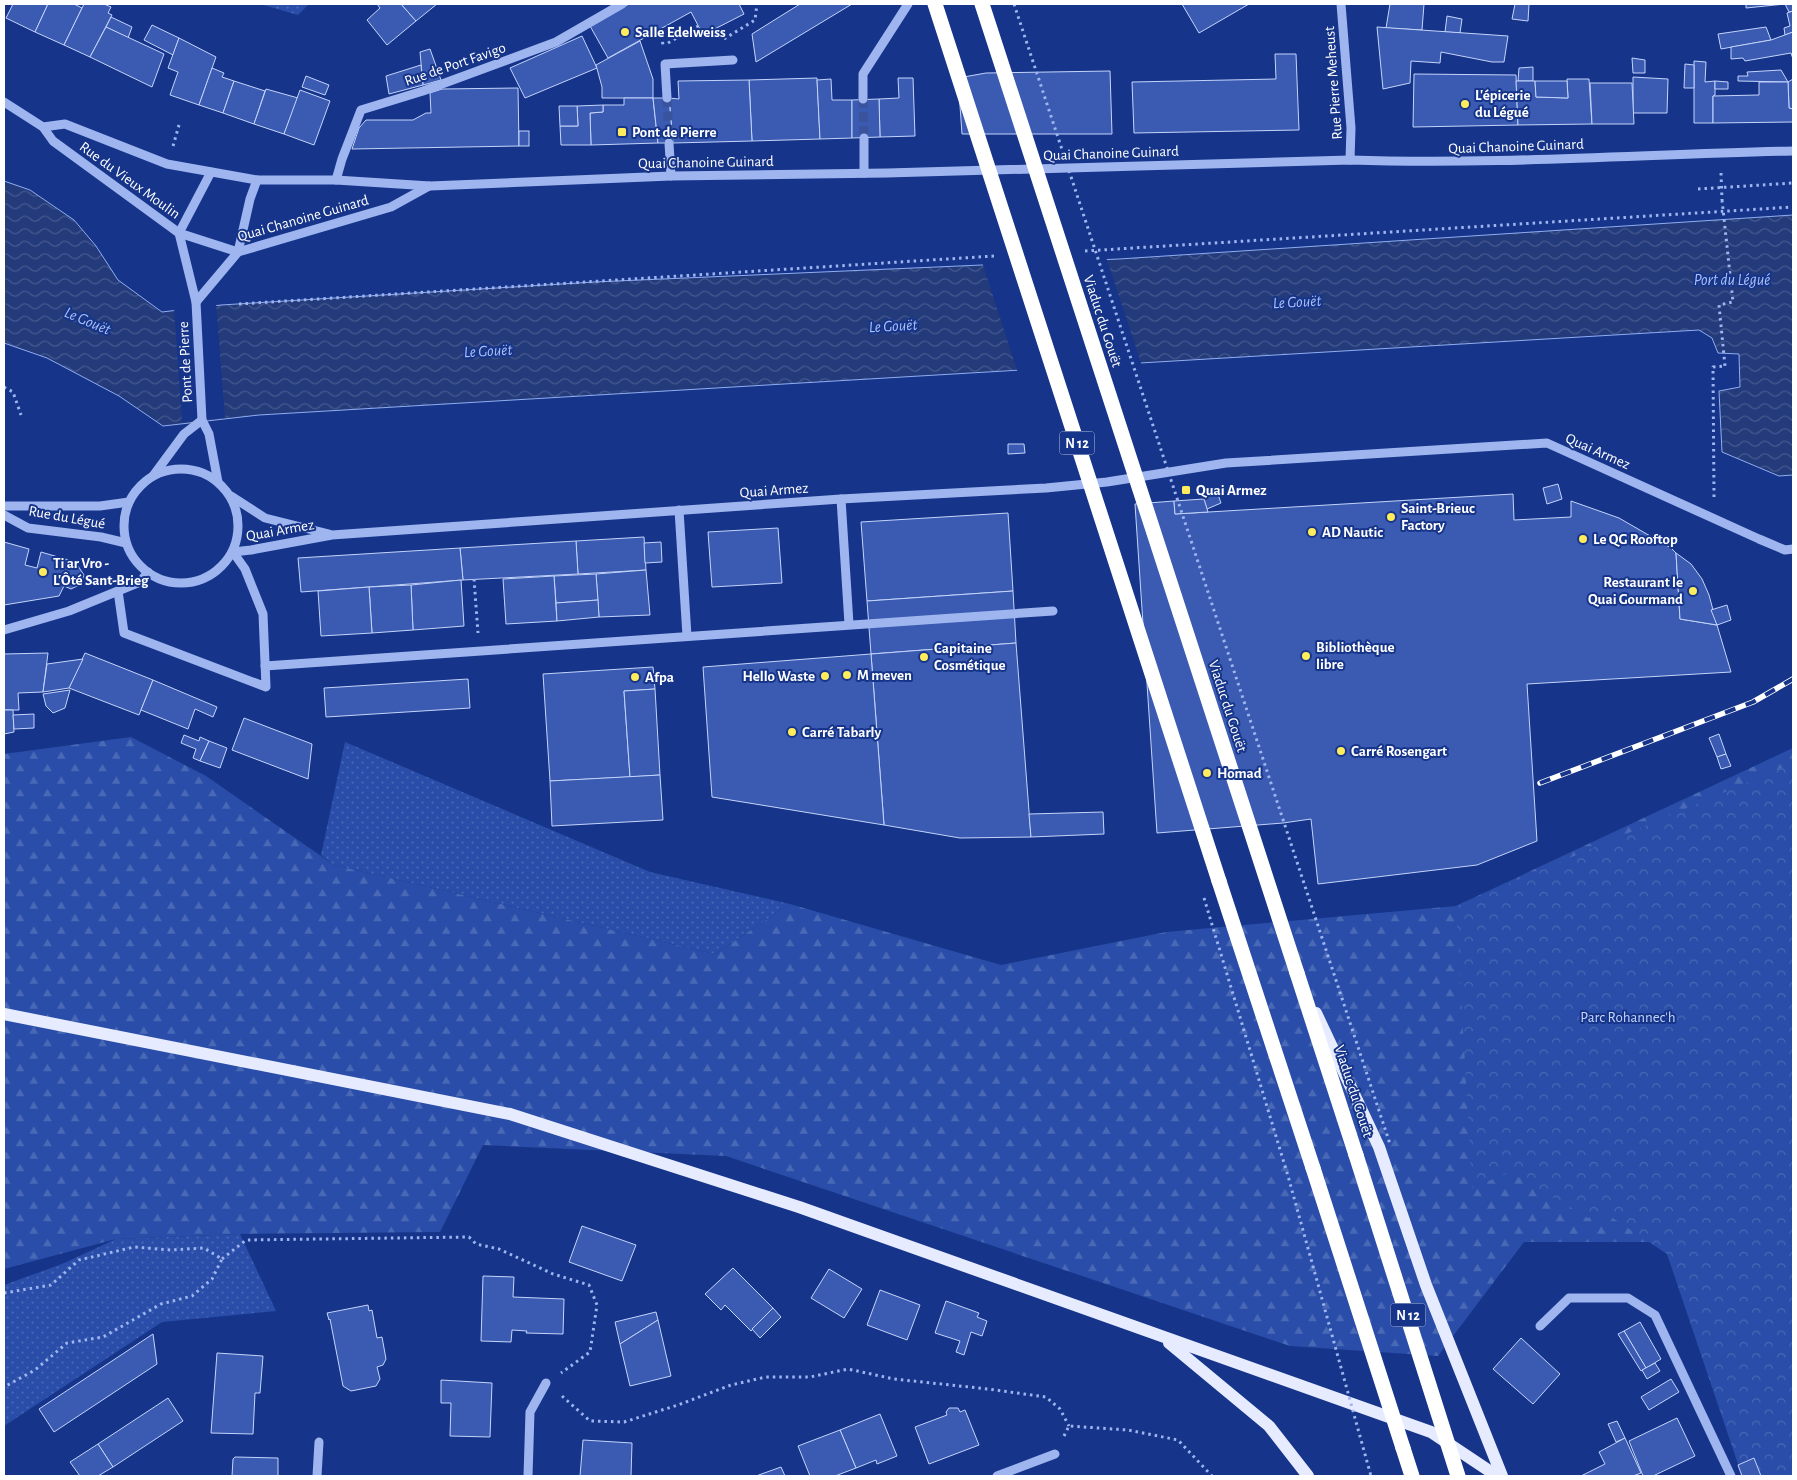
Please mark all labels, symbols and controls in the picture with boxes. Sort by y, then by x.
place label: Salle Edelweiss [635,25,726,40]
marker: Salle Edelweiss [619,26,631,38]
street label: Rue Pierre Meheust [1322,26,1345,140]
street label: Rue de Port Favigo [403,40,508,89]
place label: L'épicerie du Légué [1475,88,1531,120]
marker: L'épicerie du Légué [1459,98,1471,110]
place label: Pont de Pierre [632,125,716,140]
marker: Pont de Pierre [616,126,628,138]
street label: Quai Chanoine Guinard [1448,137,1584,156]
street label: Rue du Vieux Moulin [77,139,183,222]
street label: Quai Chanoine Guinard [1043,144,1179,163]
street label: Quai Chanoine Guinard [638,154,774,171]
street label: Quai Chanoine Guinard [236,193,371,244]
water label: Port du Légué [1694,272,1770,288]
street label: Viaduc du Gouët [1081,273,1125,369]
water label: Le Gouët [1272,293,1323,311]
water label: Le Gouët [62,304,114,338]
water label: Le Gouët [868,317,919,335]
street label: Pont de Pierre [176,321,195,403]
water label: Le Gouët [463,342,514,360]
street label: Quai Armez [1563,431,1632,472]
road number: N 12 [1060,432,1094,454]
street label: Quai Armez [739,481,809,500]
place label: Quai Armez [1196,483,1267,498]
marker: Quai Armez [1180,484,1192,496]
place label: Saint-Brieuc Factory [1401,501,1475,533]
street label: Rue du Légué [27,503,107,532]
marker: Saint-Brieuc Factory [1385,511,1397,523]
street label: Quai Armez [245,517,315,544]
place label: AD Nautic [1322,525,1383,540]
marker: AD Nautic [1306,526,1318,538]
place label: Le QG Rooftop [1593,532,1678,547]
marker: Le QG Rooftop [1577,533,1589,545]
place label: Ti ar Vro - L'Ôté Sant-Brieg [53,556,149,588]
marker: Ti ar Vro - L'Ôté Sant-Brieg [37,566,49,578]
place label: Restaurant le Quai Gourmand [1588,575,1683,607]
marker: Restaurant le Quai Gourmand [1687,585,1699,597]
place label: Bibliothèque libre [1316,640,1395,672]
place label: Capitaine Cosmétique [934,641,1006,673]
marker: Bibliothèque libre [1300,650,1312,662]
marker: Capitaine Cosmétique [918,651,930,663]
street label: Viaduc du Gouët [1206,658,1250,754]
place label: M meven [857,668,912,683]
place label: Hello Waste [743,669,815,684]
marker: M meven [841,669,853,681]
place label: Afpa [645,670,674,685]
marker: Hello Waste [819,670,831,682]
marker: Afpa [629,671,641,683]
place label: Carré Tabarly [802,725,881,740]
marker: Carré Tabarly [786,726,798,738]
place label: Carré Rosengart [1351,744,1447,759]
marker: Carré Rosengart [1335,745,1347,757]
place label: Homad [1217,766,1262,781]
marker: Homad [1201,767,1213,779]
park label: Parc Rohannec'h [1580,1010,1676,1025]
street label: Viaduc du Gouët [1332,1043,1376,1139]
road number: N 12 [1390,1304,1426,1326]

